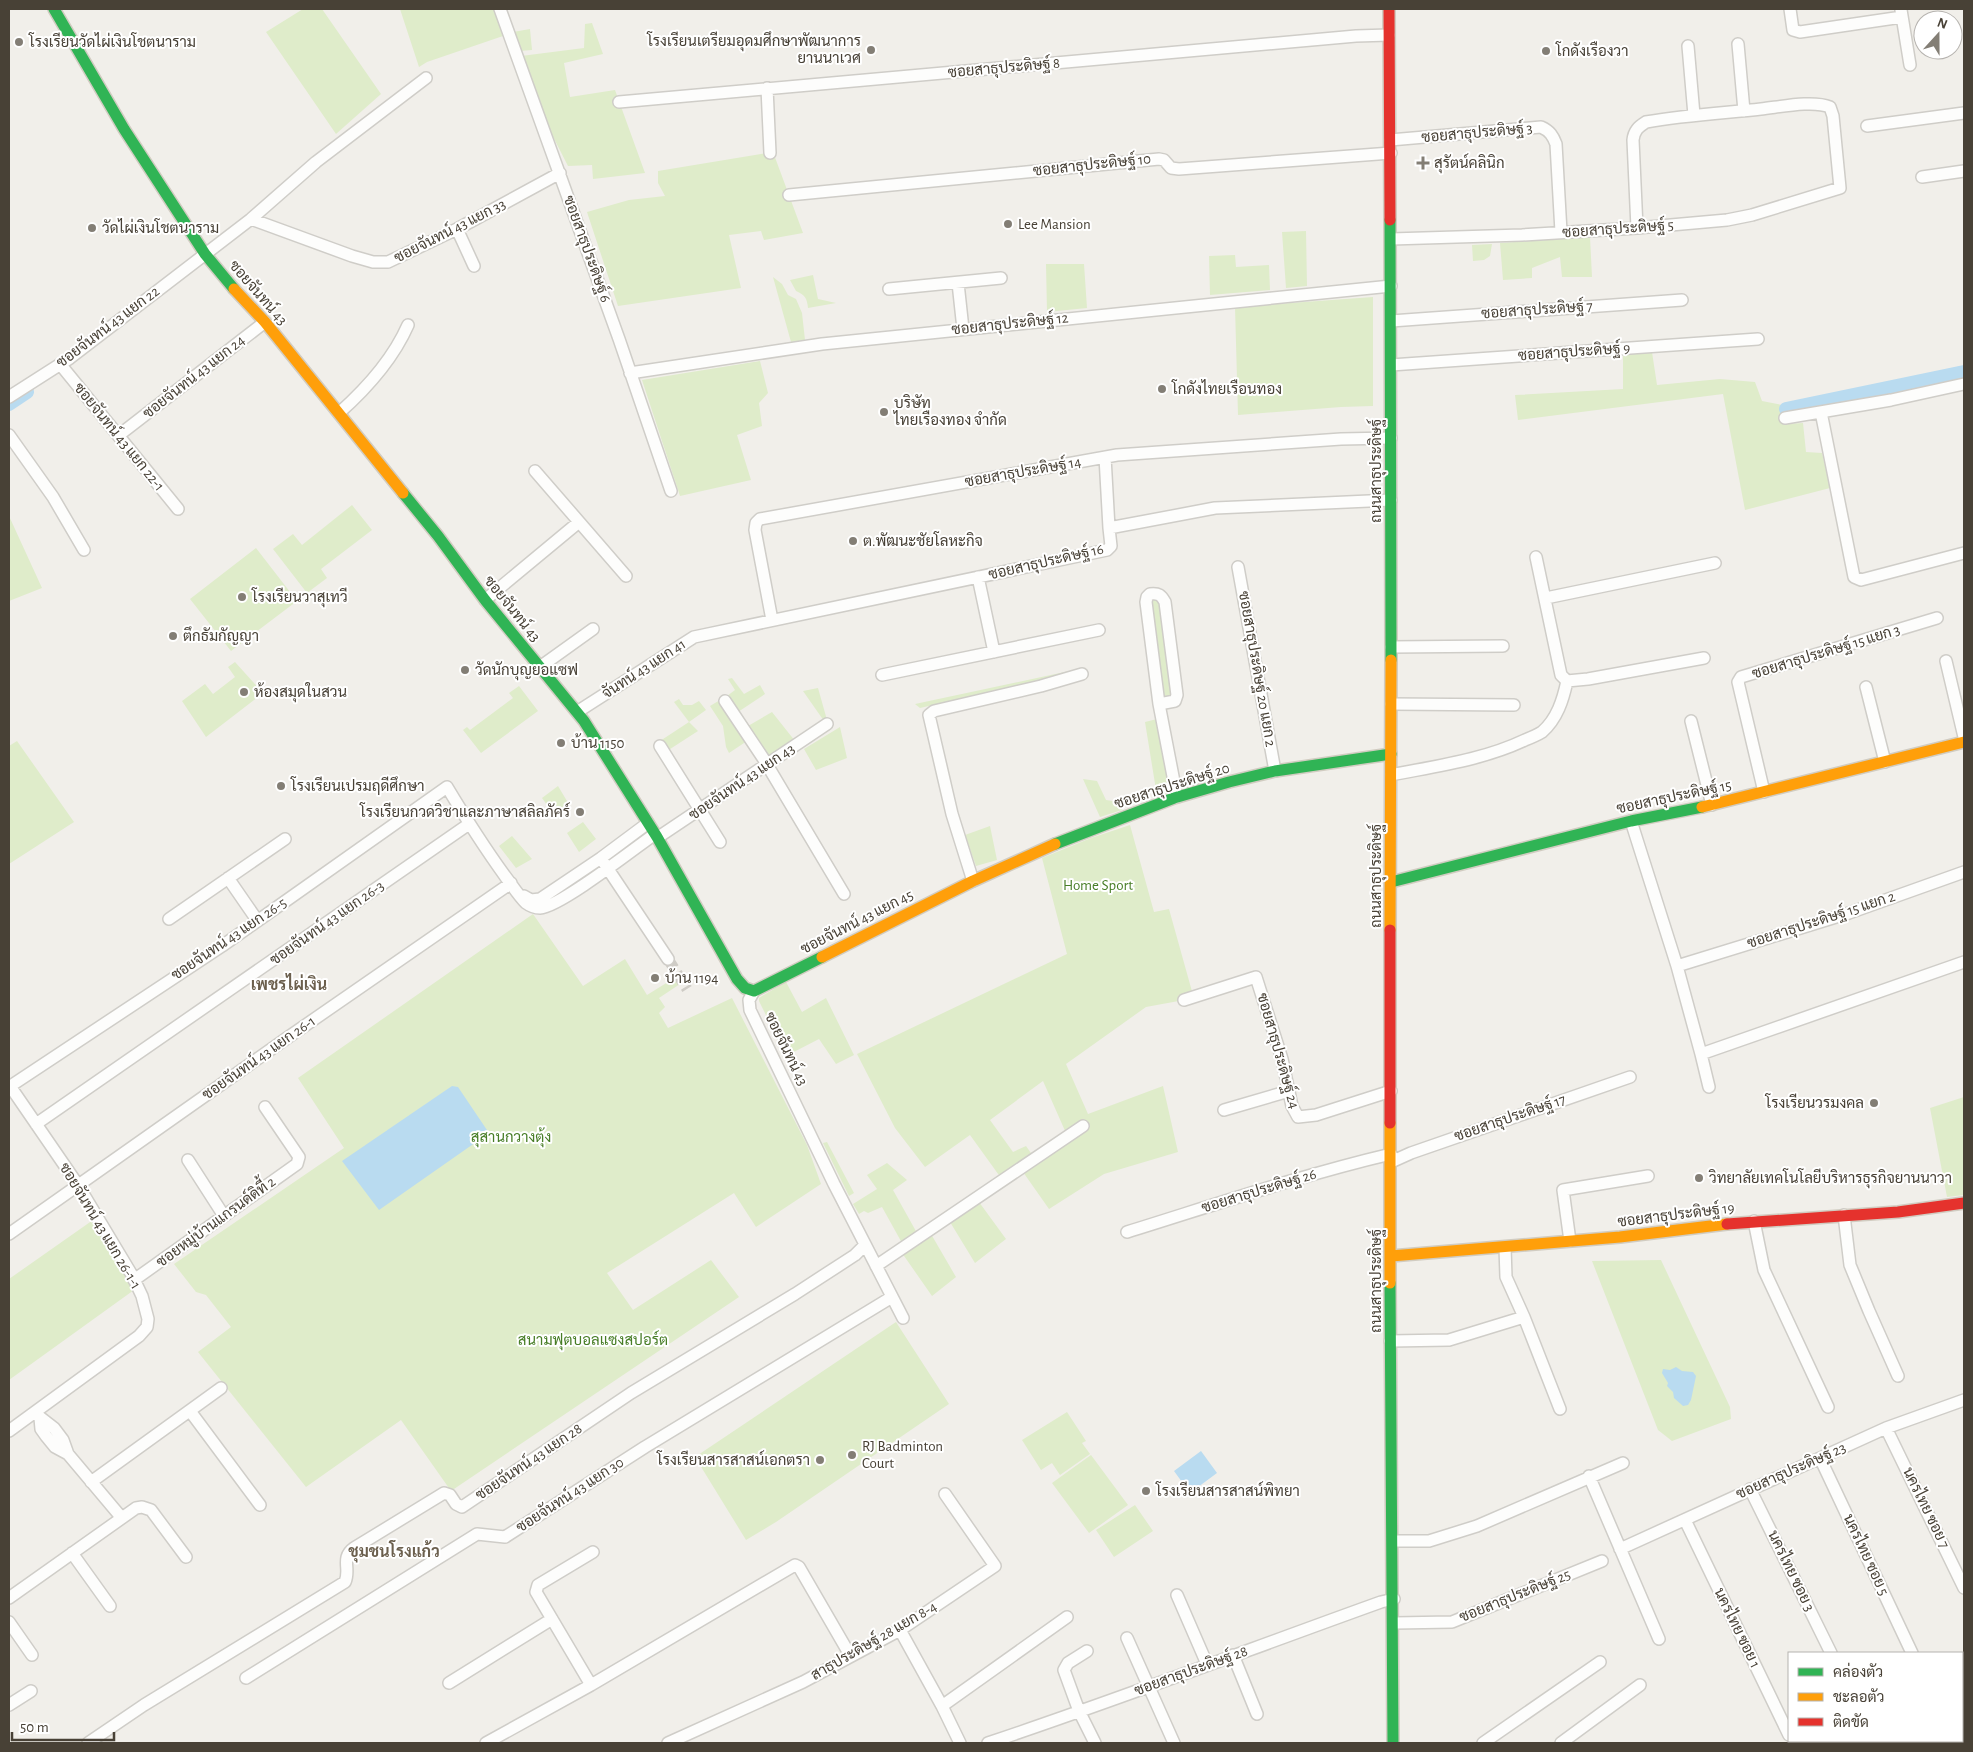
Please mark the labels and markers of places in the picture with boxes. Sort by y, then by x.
place label: โรงเรียนเตรียมอุดมศึกษาพัฒนาการ ยานนาเวศ [646,31,861,66]
place label: โรงเรียนวัดไผ่เงินโชตนาราม [28,32,196,50]
marker: โรงเรียนวัดไผ่เงินโชตนาราม [13,36,25,48]
place label: โกดังเรืองวา [1555,41,1629,59]
marker: โรงเรียนเตรียมอุดมศึกษาพัฒนาการ ยานนาเวศ [865,44,877,56]
marker: โกดังเรืองวา [1540,45,1552,57]
place label: สุรัตน์คลินิก [1434,153,1505,174]
marker: สุรัตน์คลินิก [1416,156,1430,170]
place label: Lee Mansion [1018,217,1091,232]
place label: วัดไผ่เงินโชตนาราม [102,218,219,236]
marker: Lee Mansion [1002,218,1014,230]
marker: วัดไผ่เงินโชตนาราม [86,222,98,234]
place label: โกดังไทยเรือนทอง [1171,379,1282,397]
marker: โกดังไทยเรือนทอง [1156,383,1168,395]
place label: บริษัท ไทยเรืองทอง จำกัด [893,394,1007,428]
marker: บริษัท ไทยเรืองทอง จำกัด [878,406,890,418]
place label: ต.พัฒนะชัยโลหะกิจ [863,531,983,549]
marker: ต.พัฒนะชัยโลหะกิจ [847,535,859,547]
place label: โรงเรียนวาสุเทวี [251,587,348,608]
marker: โรงเรียนวาสุเทวี [236,591,248,603]
place label: ตึกธัมกัญญา [183,626,259,645]
marker: ตึกธัมกัญญา [167,630,179,642]
place label: วัดนักบุญยอแซฟ [475,661,578,681]
marker: วัดนักบุญยอแซฟ [459,664,471,676]
place label: ห้องสมุดในสวน [254,682,347,703]
marker: ห้องสมุดในสวน [238,686,250,698]
place label: บ้าน 1150 [571,733,625,751]
marker: บ้าน 1150 [555,737,567,749]
place label: โรงเรียนเปรมฤดีศึกษา [290,776,424,795]
marker: โรงเรียนเปรมฤดีศึกษา [275,780,287,792]
place label: โรงเรียนกวดวิชาและภาษาสลิลภัคร์ [359,802,570,820]
marker: โรงเรียนกวดวิชาและภาษาสลิลภัคร์ [574,806,586,818]
place label: บ้าน 1194 [665,968,719,986]
marker: บ้าน 1194 [649,972,661,984]
place label: โรงเรียนวรมงคล [1764,1093,1864,1111]
marker: โรงเรียนวรมงคล [1868,1097,1880,1109]
place label: วิทยาลัยเทคโนโลยีบริหารธุรกิจยานนาวา [1709,1168,1952,1189]
marker: วิทยาลัยเทคโนโลยีบริหารธุรกิจยานนาวา [1693,1172,1705,1184]
place label: RJ Badminton Court [862,1439,943,1471]
marker: RJ Badminton Court [846,1449,858,1461]
place label: โรงเรียนสารสาสน์เอกตรา [656,1450,810,1468]
marker: โรงเรียนสารสาสน์เอกตรา [814,1454,826,1466]
place label: โรงเรียนสารสาสน์พิทยา [1155,1481,1300,1499]
marker: โรงเรียนสารสาสน์พิทยา [1140,1485,1152,1497]

